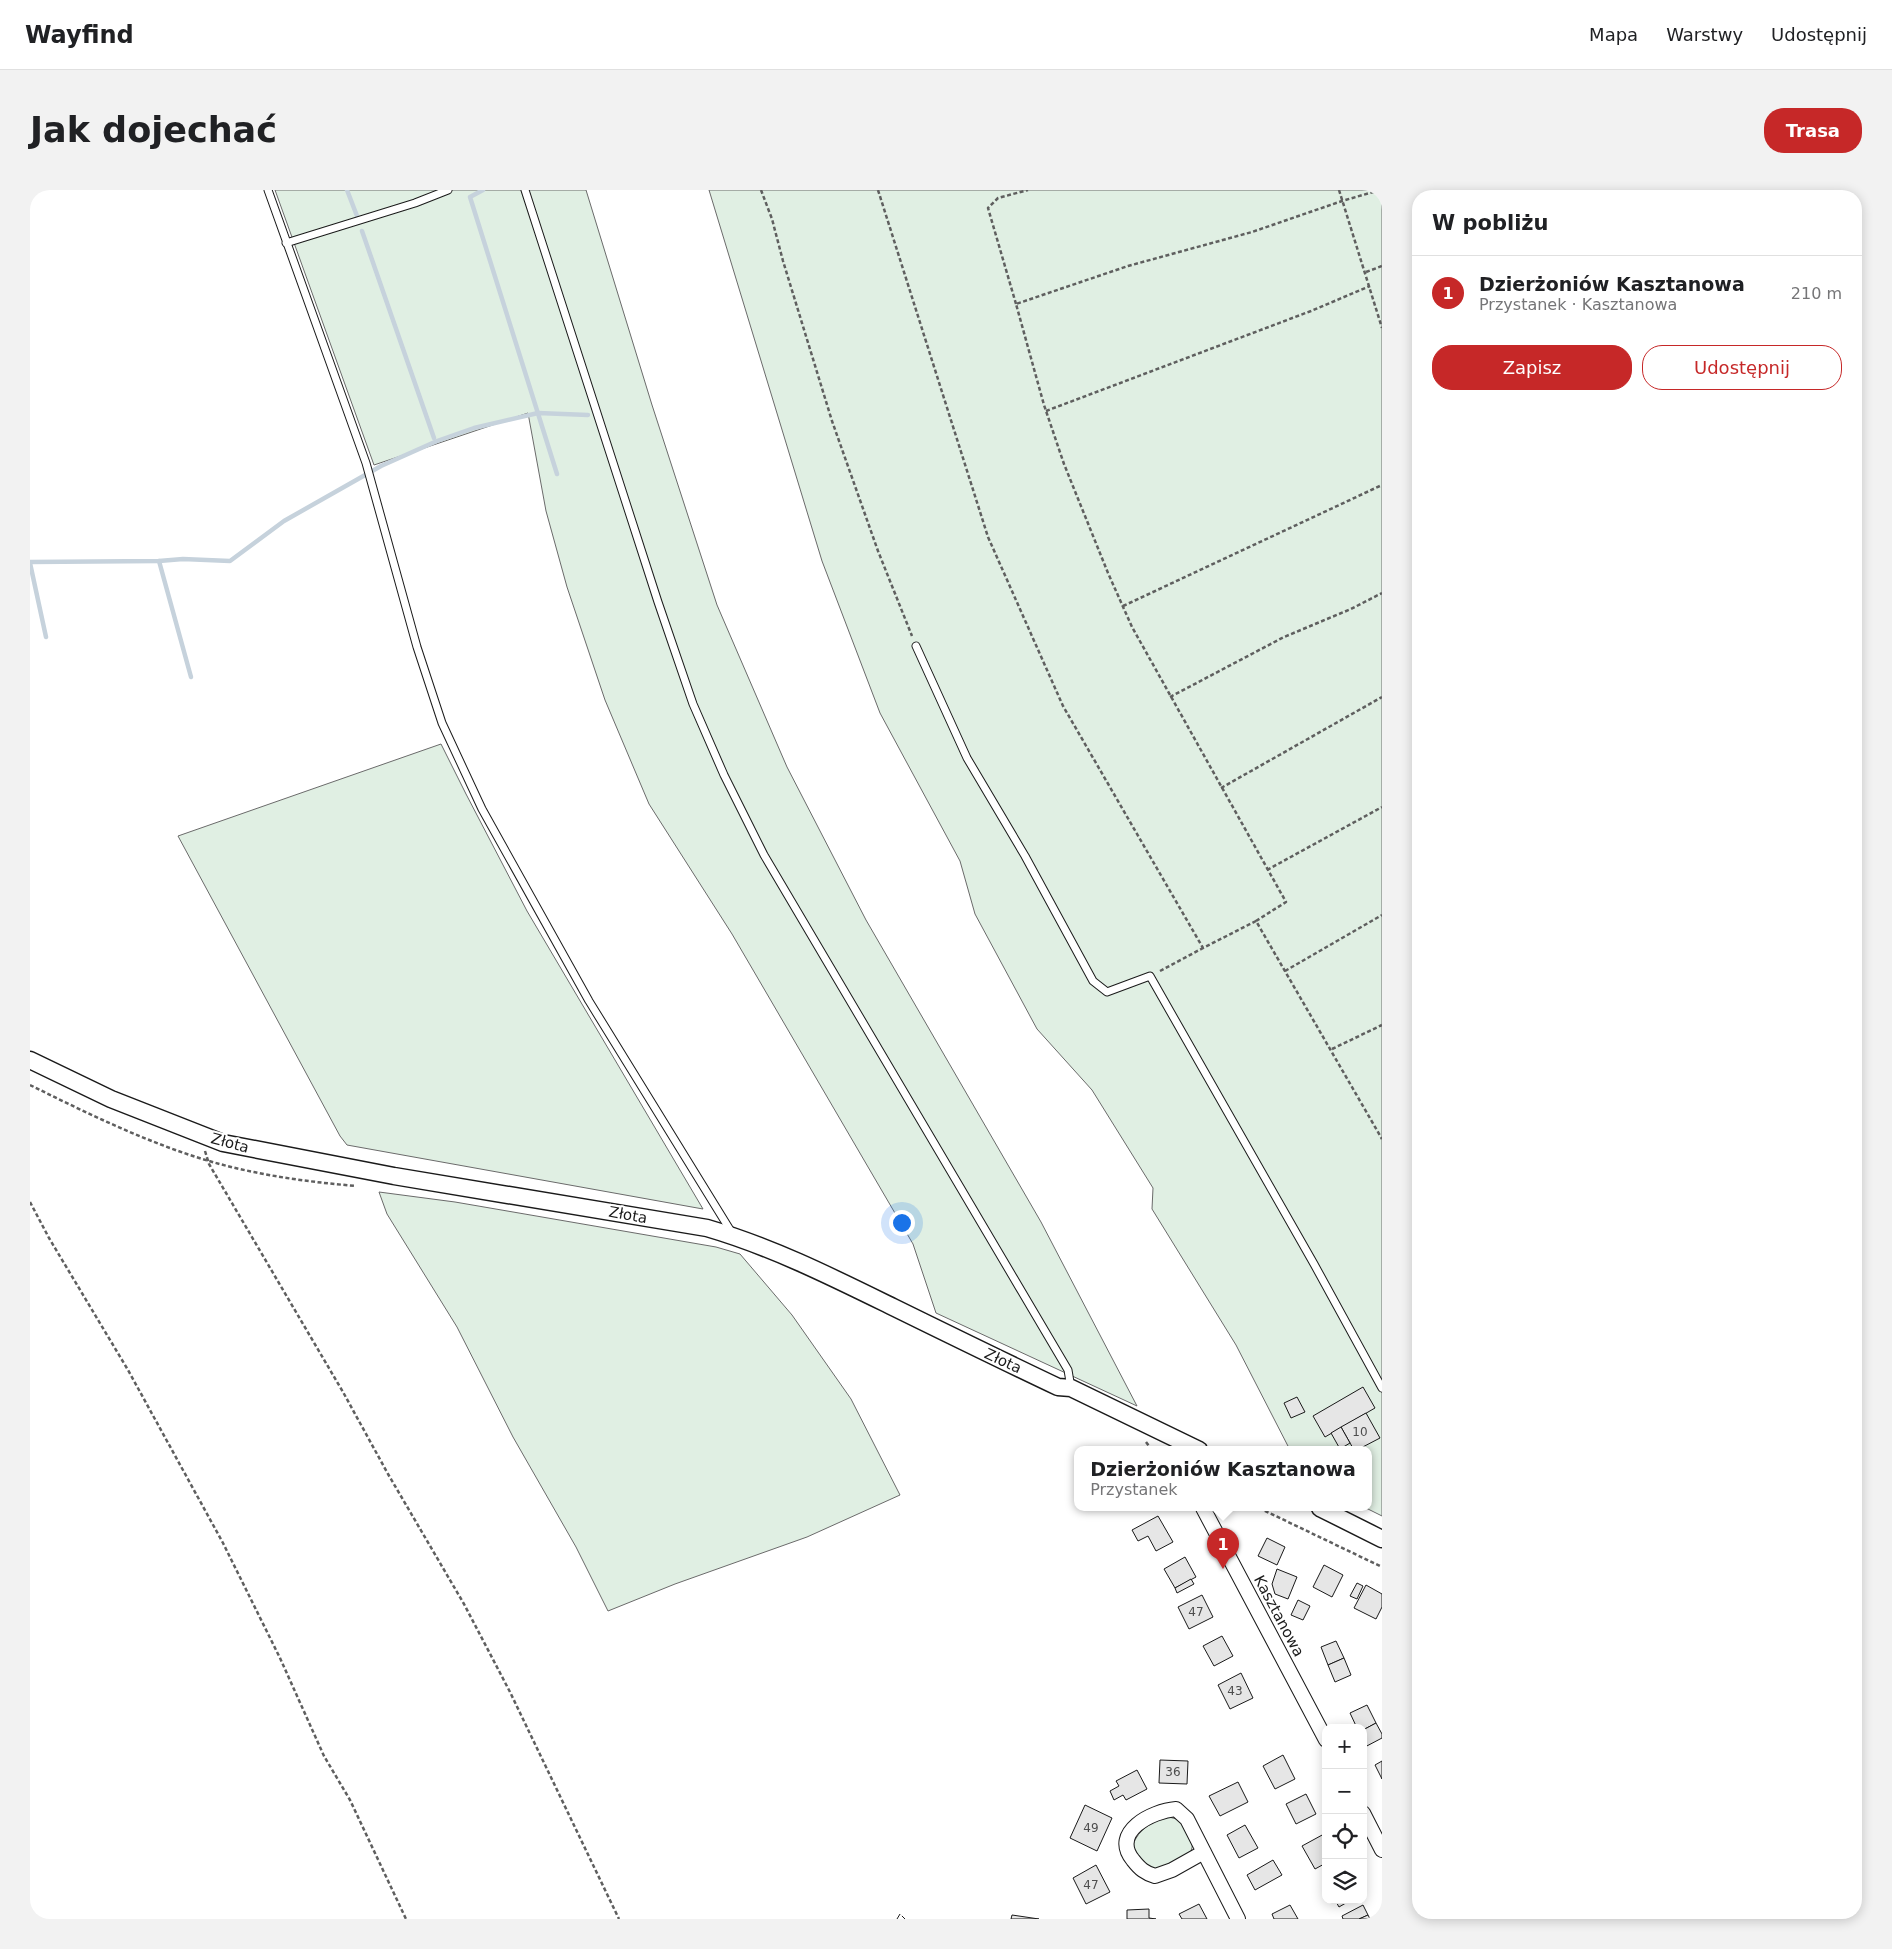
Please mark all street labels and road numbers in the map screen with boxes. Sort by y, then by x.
street label: Złota [209,1129,251,1157]
street label: Złota [607,1203,649,1227]
street label: Złota [982,1345,1024,1377]
street label: Kasztanowa [1250,1572,1308,1660]

